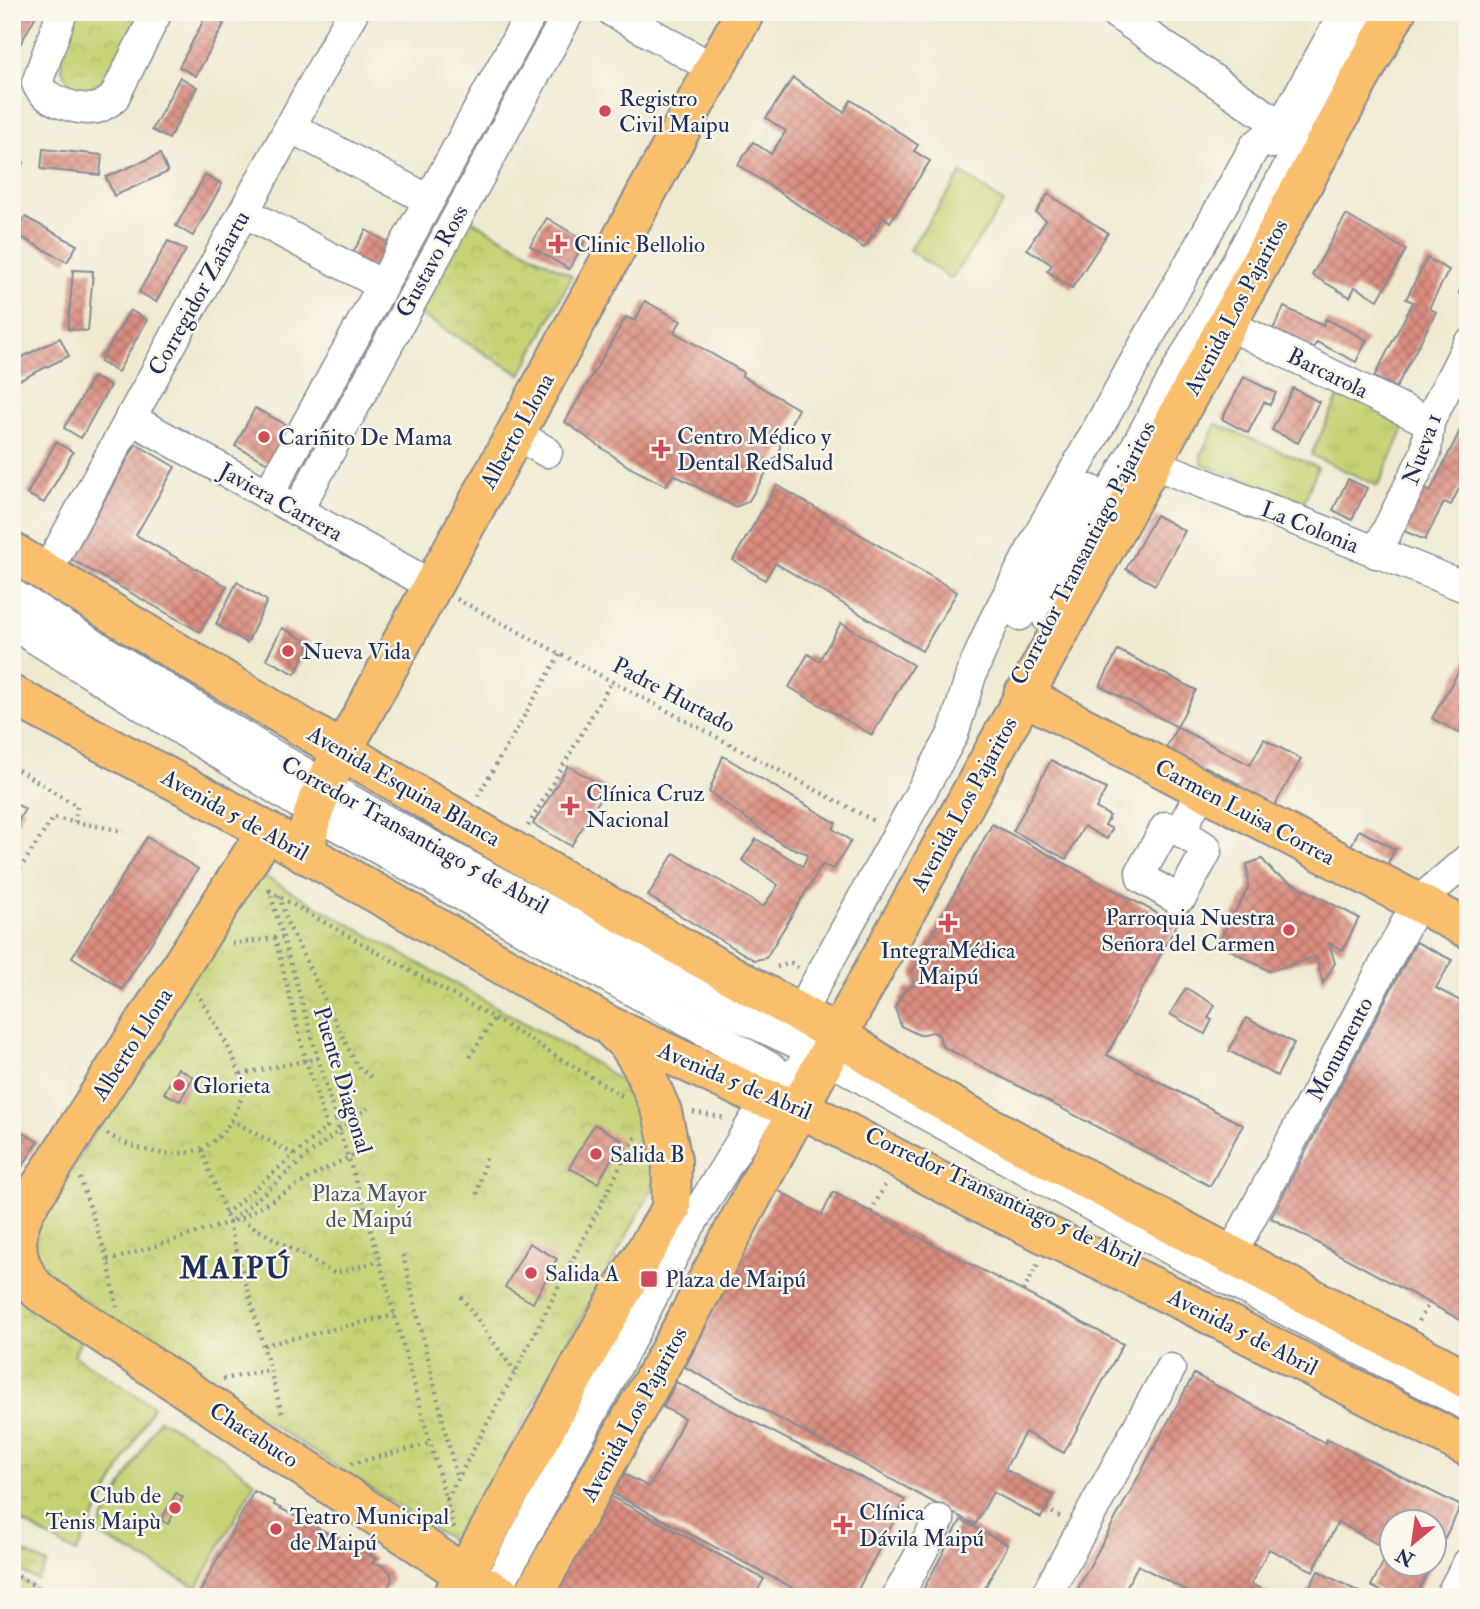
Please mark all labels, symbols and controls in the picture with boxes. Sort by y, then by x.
place label: Registro Civil Maipu [619,84,730,140]
marker: Registro Civil Maipu [597,103,613,119]
street label: Gustavo Ross [389,199,475,322]
street label: Corregidor Zañartu [142,206,256,380]
street label: Avenida Los Pajaritos [1177,214,1295,401]
place label: Clinic Bellolio [574,230,705,259]
marker: Clinic Bellolio [548,234,568,254]
street label: Barcarola [1283,341,1374,405]
street label: Alberto Llona [473,368,561,495]
street label: Nueva 1 [1396,409,1448,489]
street label: Corredor Transantiago Pajaritos [1004,416,1162,690]
place label: Centro Médico y Dental RedSalud [677,422,833,477]
place label: Cariñito De Mama [278,423,453,452]
marker: Cariñito De Mama [256,429,272,445]
marker: Centro Médico y Dental RedSalud [651,439,671,459]
street label: Javiera Carrera [213,456,349,548]
street label: La Colonia [1257,494,1364,560]
place label: Nueva Vida [302,637,411,666]
marker: Nueva Vida [280,643,296,659]
street label: Padre Hurtado [608,650,740,740]
street label: Avenida Los Pajaritos [903,711,1024,897]
street label: Avenida Esquina Blanca [301,718,506,853]
street label: Corredor Transantiago 5 de Abril [276,749,554,921]
street label: Carmen Luisa Correa [1150,752,1340,872]
street label: Avenida 5 de Abril [155,762,314,867]
place label: Clínica Cruz Nacional [586,779,705,834]
marker: Clínica Cruz Nacional [560,796,580,816]
place label: Parroquia Nuestra Señora del Carmen [1101,903,1276,958]
marker: IntegraMédica Maipú [938,913,958,933]
marker: Parroquia Nuestra Señora del Carmen [1281,922,1297,938]
place label: IntegraMédica Maipú [880,936,1016,992]
street label: Alberto Llona [84,982,179,1106]
street label: Monumento [1300,992,1380,1106]
street label: Puente Diagonal [307,1003,379,1157]
street label: Avenida 5 de Abril [653,1035,816,1126]
place label: Glorieta [193,1071,271,1100]
marker: Glorieta [171,1077,187,1093]
street label: Corredor Transantiago 5 de Abril [860,1120,1146,1274]
place label: Salida B [610,1140,685,1169]
marker: Salida B [588,1146,604,1162]
park label: Plaza Mayor de Maipú [311,1179,427,1235]
district label: MAIPÚ [179,1249,292,1287]
place label: Salida A [545,1259,620,1288]
marker: Salida A [523,1265,539,1281]
place label: Plaza de Maipú [665,1265,806,1295]
marker: Plaza de Maipú [639,1269,659,1289]
street label: Avenida 5 de Abril [1162,1281,1323,1382]
street label: Avenida Los Pajaritos [573,1321,694,1507]
street label: Chacabuco [204,1395,304,1475]
place label: Club de Tenis Maipù [45,1481,161,1537]
place label: Clínica Dávila Maipú [859,1498,984,1554]
marker: Club de Tenis Maipù [167,1500,183,1516]
place label: Teatro Municipal de Maipú [290,1502,449,1558]
north arrow [1378,1508,1448,1578]
marker: Clínica Dávila Maipú [833,1515,853,1535]
marker: Teatro Municipal de Maipú [268,1521,284,1537]
text: N [1391,1542,1419,1572]

